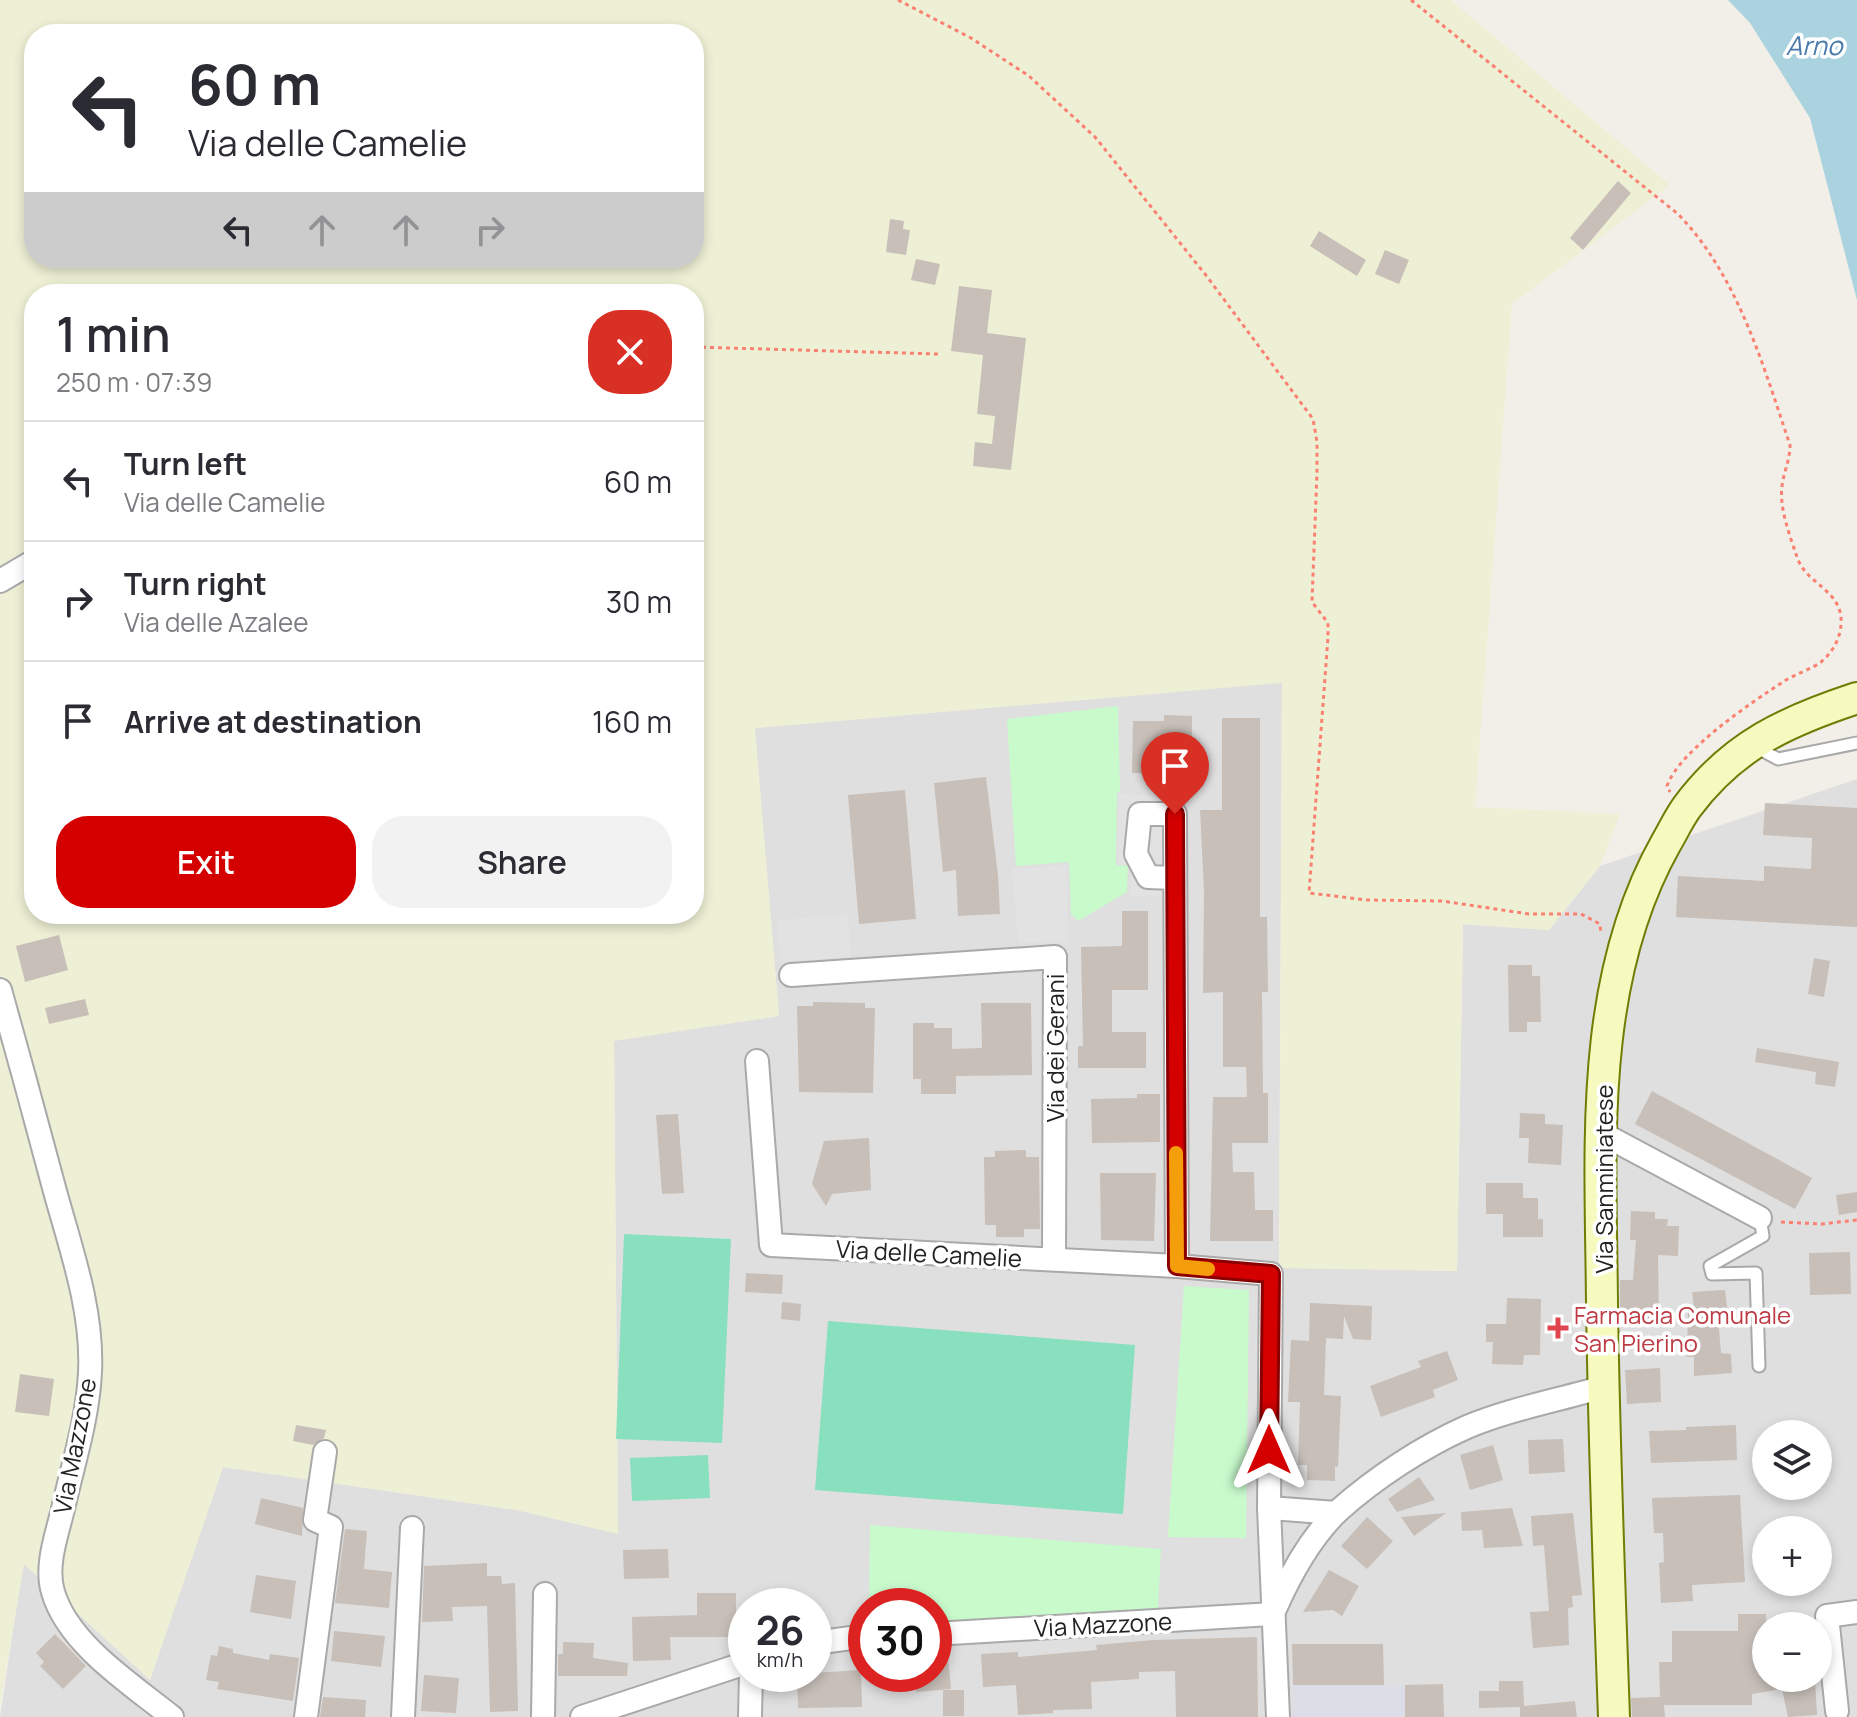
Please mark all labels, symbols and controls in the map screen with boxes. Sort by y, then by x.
water label: Arno [1786,27,1844,63]
text: 60 m [188,45,321,122]
icon: left [56,56,160,160]
text: Via delle Camelie [188,118,467,167]
icon: left [216,208,260,252]
icon: ahead [300,208,344,252]
icon: ahead [384,208,428,252]
icon: right [468,208,512,252]
text: 1 min [56,301,170,366]
button: close [588,310,672,394]
text: 250 m · 07:39 [56,364,212,400]
text: Turn left [124,443,247,484]
icon: left [56,459,100,503]
text: 60 m [604,461,672,502]
text: Via delle Camelie [124,484,326,520]
text: Turn right [124,563,267,604]
icon: right [56,579,100,623]
text: 30 m [606,581,672,622]
text: Via delle Azalee [124,604,308,640]
icon: arrive [56,699,100,743]
text: Arrive at destination [124,701,422,742]
text: 160 m [592,701,672,742]
pin [1141,732,1209,814]
icon: arrive [1153,744,1197,788]
button: Exit [56,816,356,908]
button: Share [372,816,672,908]
street label: Via dei Gerani [1038,974,1071,1122]
street label: Via Sanminiatese [1587,1084,1620,1274]
street label: Via delle Camelie [835,1232,1023,1274]
place label: Farmacia Comunale San Pierino [1574,1298,1791,1359]
marker: Farmacia Comunale San Pierino [1549,1319,1567,1337]
street label: Via Mazzone [45,1375,103,1517]
position arrow [1227,1408,1311,1492]
map controls [1752,1420,1832,1692]
button: layers [1752,1420,1832,1500]
button: + [1752,1516,1832,1596]
speed limit sign: 30 [848,1588,952,1692]
text: 26 [756,1602,804,1657]
street label: Via Mazzone [1033,1604,1173,1644]
button: − [1752,1612,1832,1692]
text: km/h [757,1646,803,1673]

